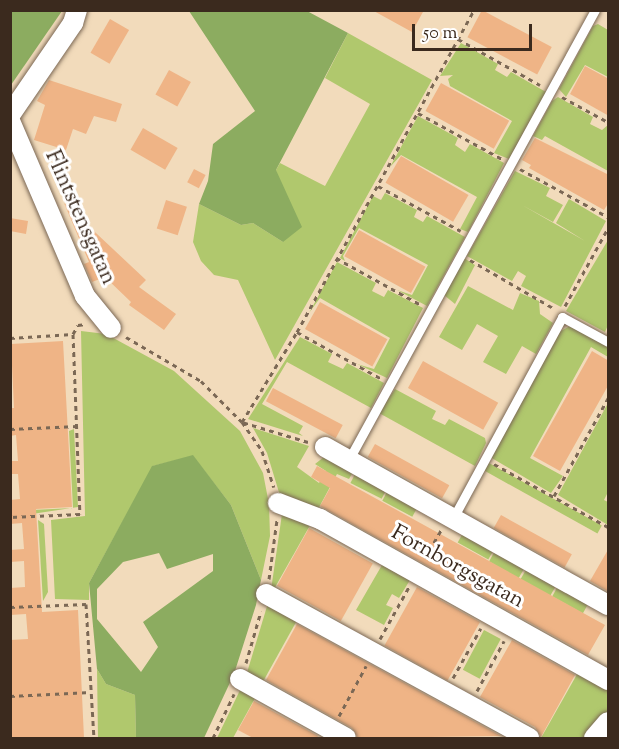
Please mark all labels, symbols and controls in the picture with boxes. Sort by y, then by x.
scale bar [415,12,535,50]
text: 50 m [423,21,457,47]
street label: Flintstensgatan [38,147,120,289]
street label: Fornborgsgatan [386,521,528,615]

